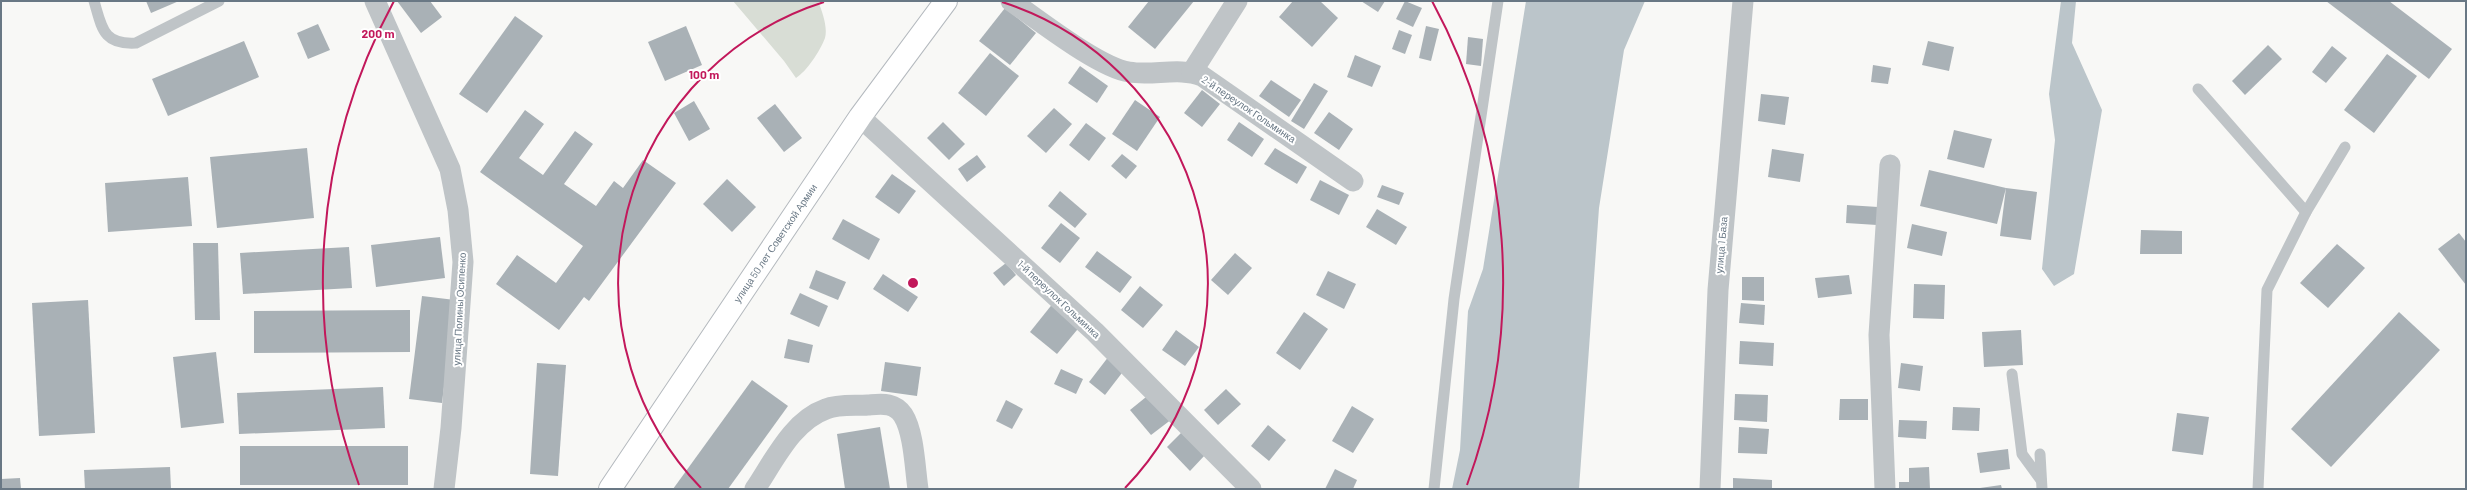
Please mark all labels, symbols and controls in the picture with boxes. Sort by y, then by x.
text: 200 m [362,26,394,40]
text: 100 m [689,67,719,81]
street label: 2-й переулок Гольминка [1200,73,1299,145]
street label: улица 50 лет Советской Армии [731,181,819,305]
street label: улица 1 База [1713,216,1730,274]
street label: улица Полины Осипенко [450,252,468,366]
street label: 1-й переулок Гольминка [1015,257,1103,341]
centre of rings [906,276,920,290]

